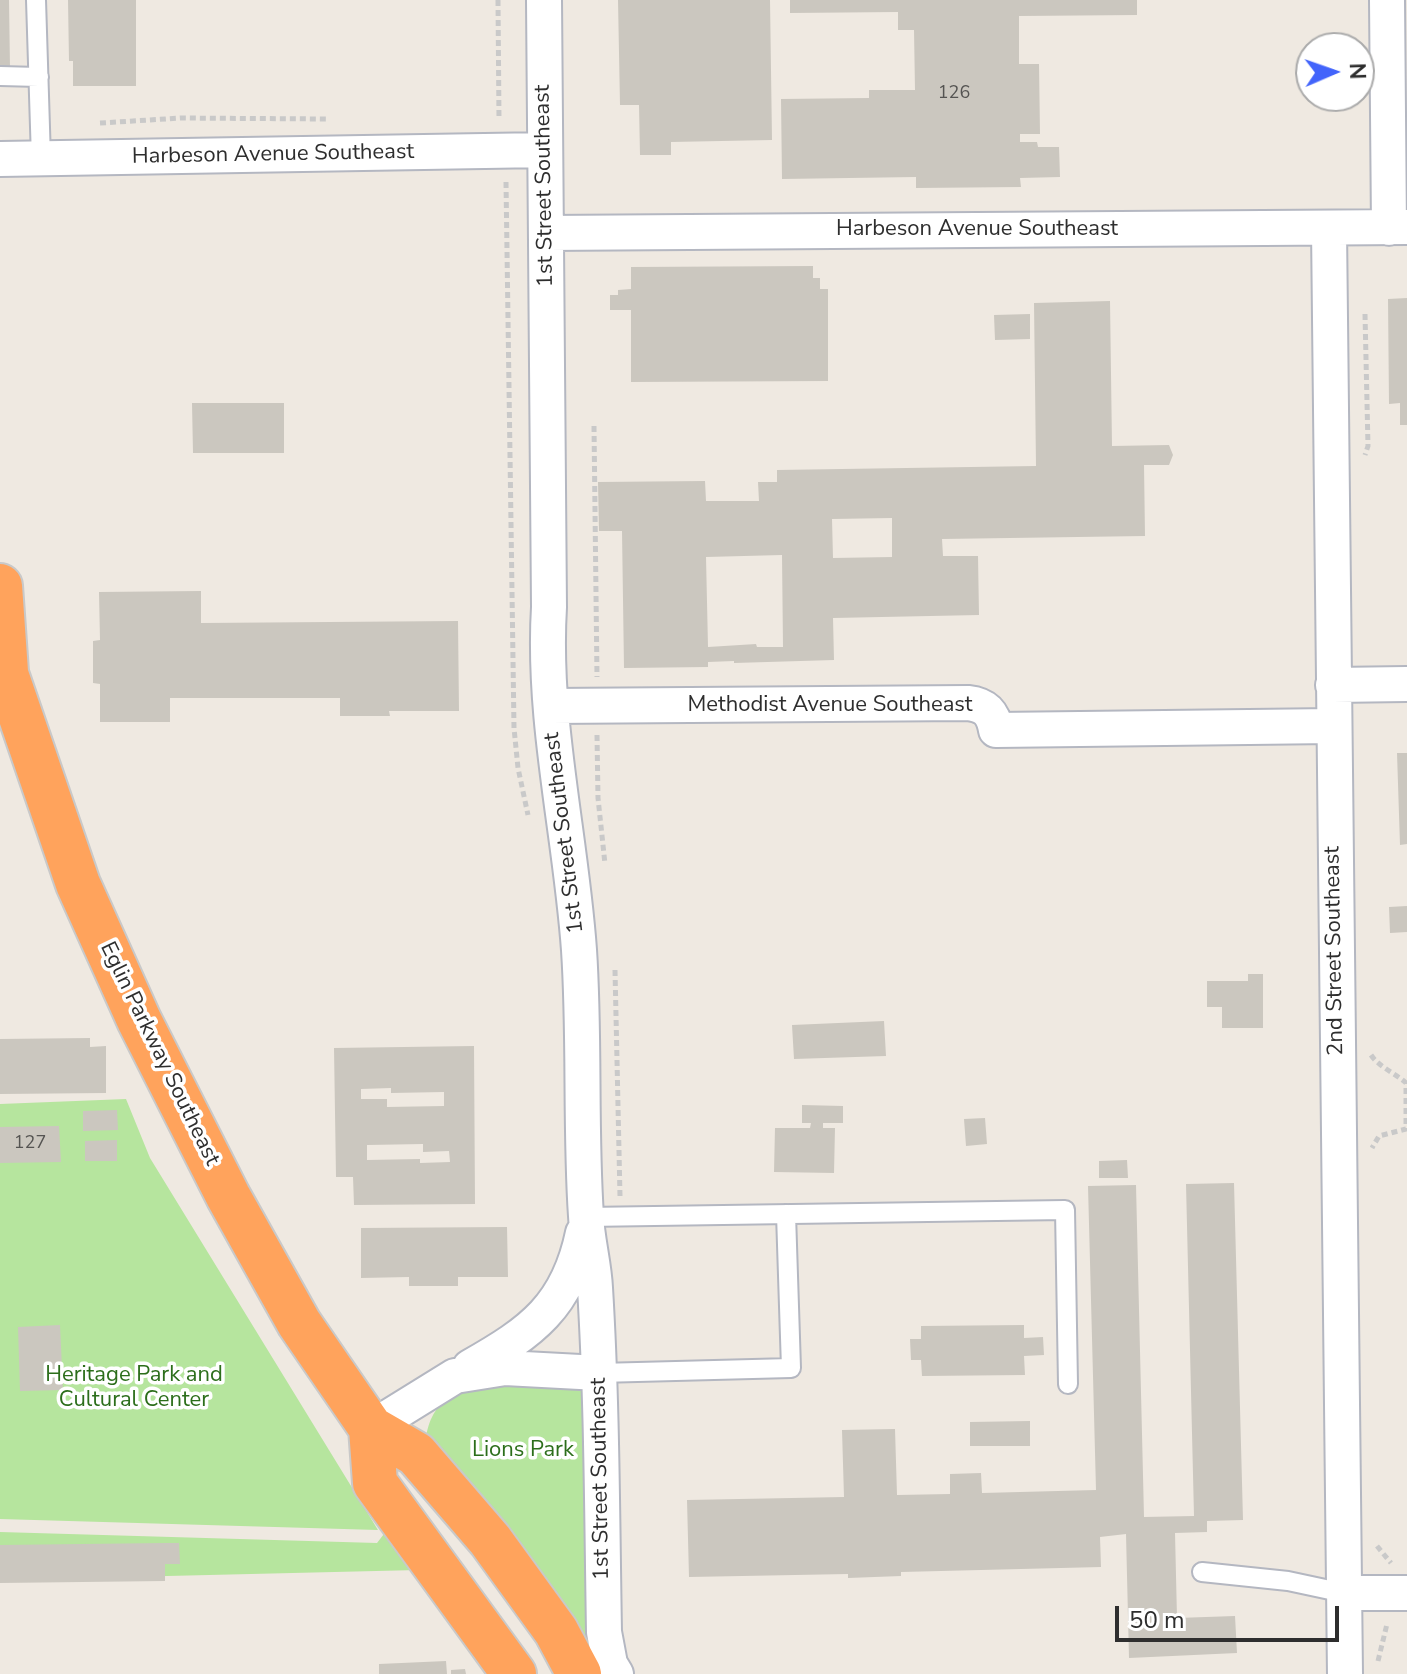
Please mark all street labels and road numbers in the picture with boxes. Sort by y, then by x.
street label: 1st Street Southeast [530,85,560,287]
street label: Harbeson Avenue Southeast [132,139,414,171]
street label: Harbeson Avenue Southeast [836,217,1118,243]
street label: Methodist Avenue Southeast [687,693,973,719]
street label: 1st Street Southeast [540,731,590,935]
street label: 2nd Street Southeast [1320,846,1350,1056]
street label: Eglin Parkway Southeast [93,938,225,1170]
street label: 1st Street Southeast [586,1378,616,1580]

